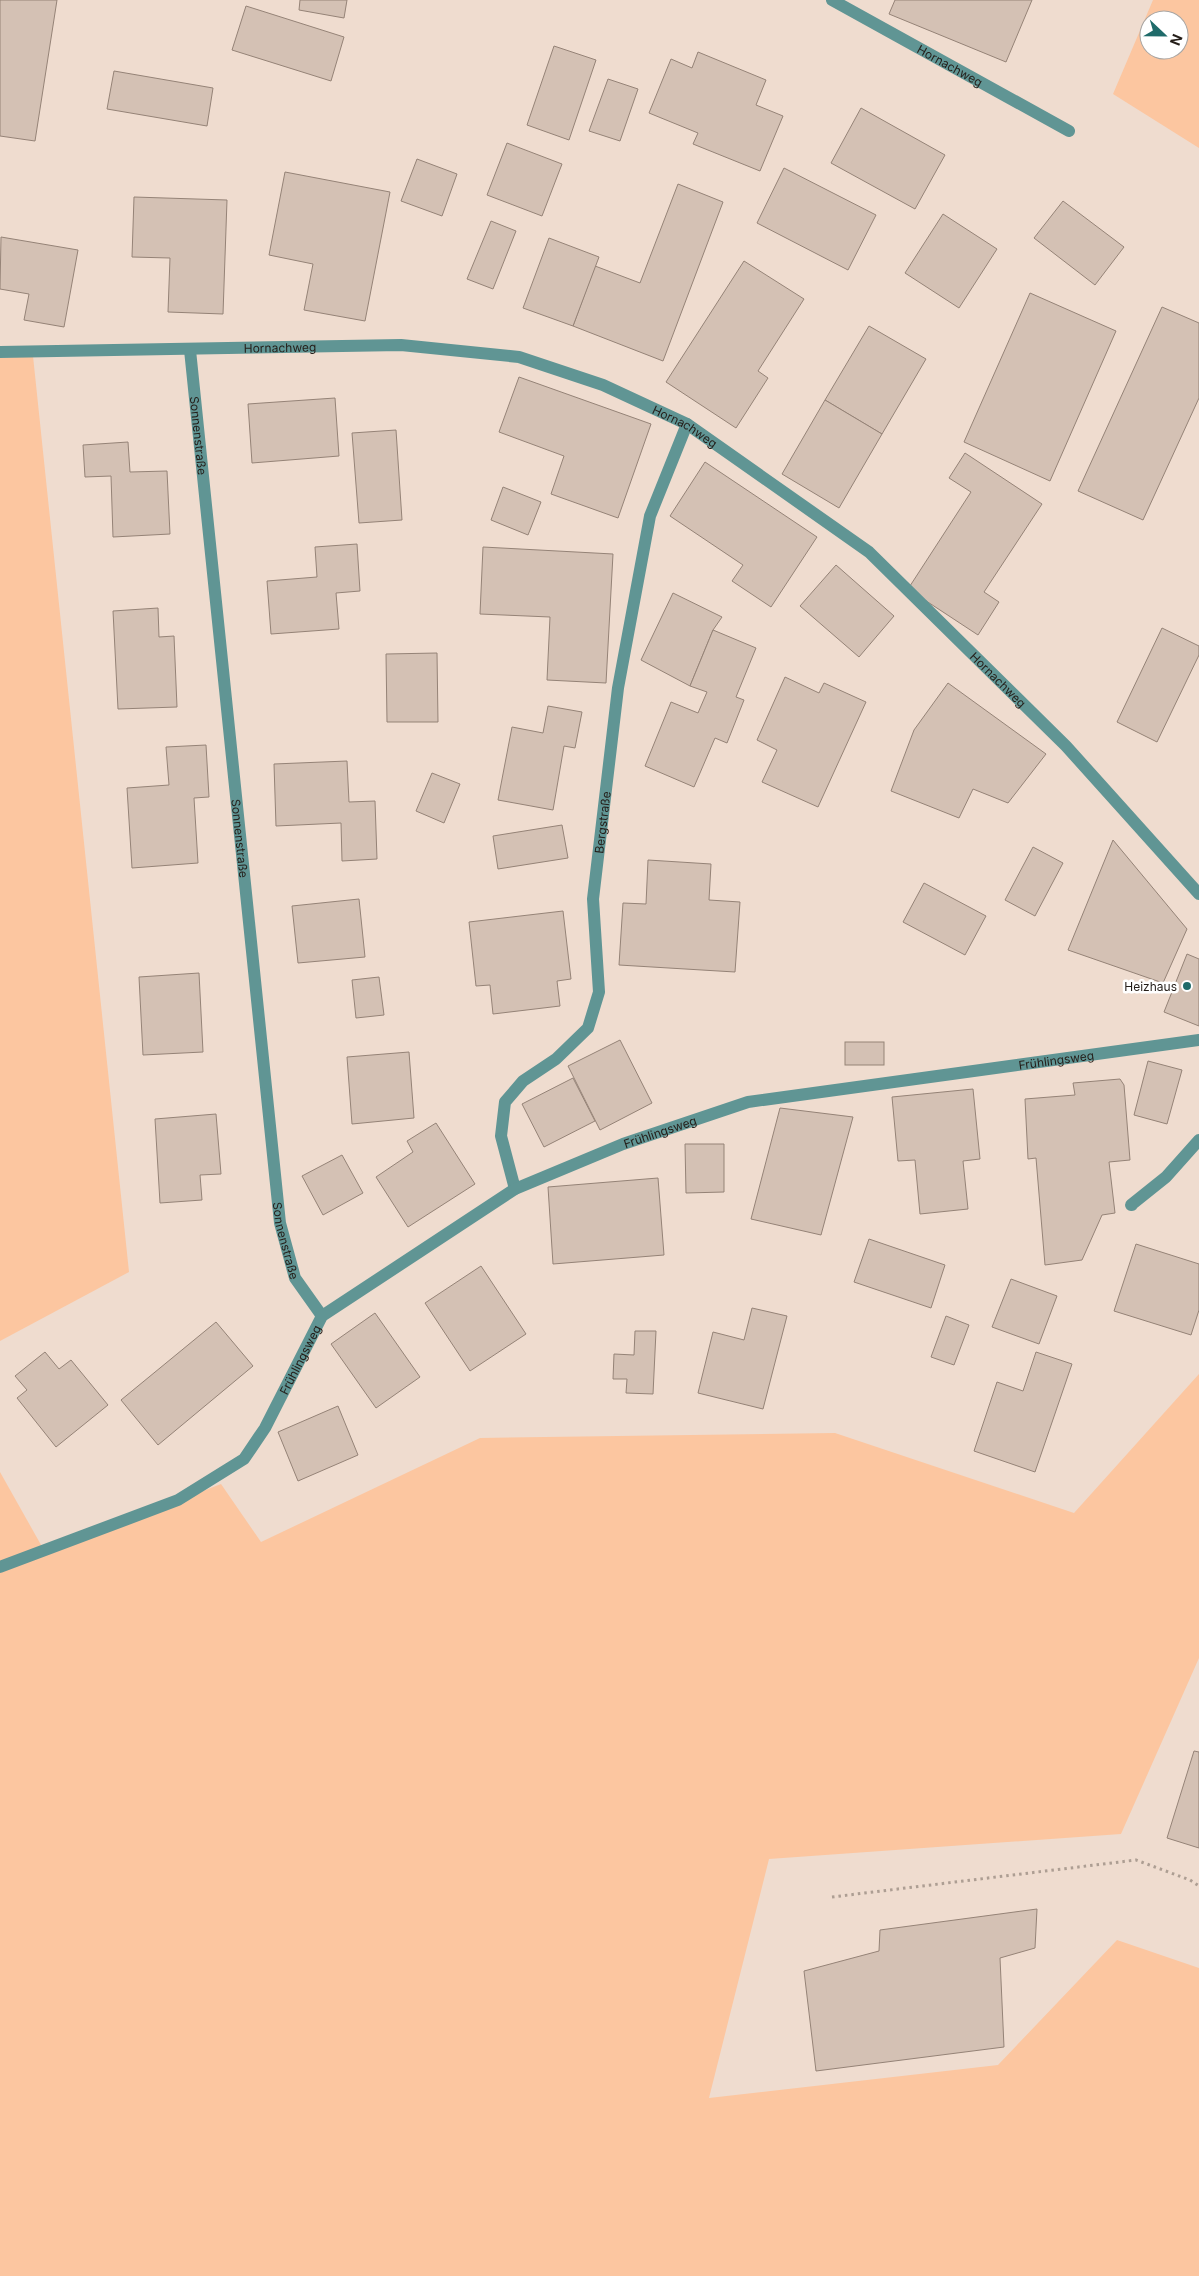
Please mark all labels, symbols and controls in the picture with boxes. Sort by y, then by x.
north arrow [1139,10,1189,60]
text: N [1167,32,1186,48]
street label: Hornachweg [915,41,986,89]
street label: Hornachweg [244,339,316,355]
street label: Sonnenstraße [187,395,210,476]
street label: Hornachweg [650,402,720,451]
street label: Hornachweg [967,649,1030,710]
street label: Bergstraße [591,790,613,854]
street label: Sonnenstraße [229,798,252,879]
place label: Heizhaus [1124,979,1177,994]
marker: Heizhaus [1181,980,1193,992]
street label: Frühlingsweg [1017,1047,1095,1072]
street label: Frühlingsweg [621,1112,698,1151]
street label: Sonnenstraße [270,1201,302,1281]
street label: Frühlingsweg [276,1322,324,1397]

